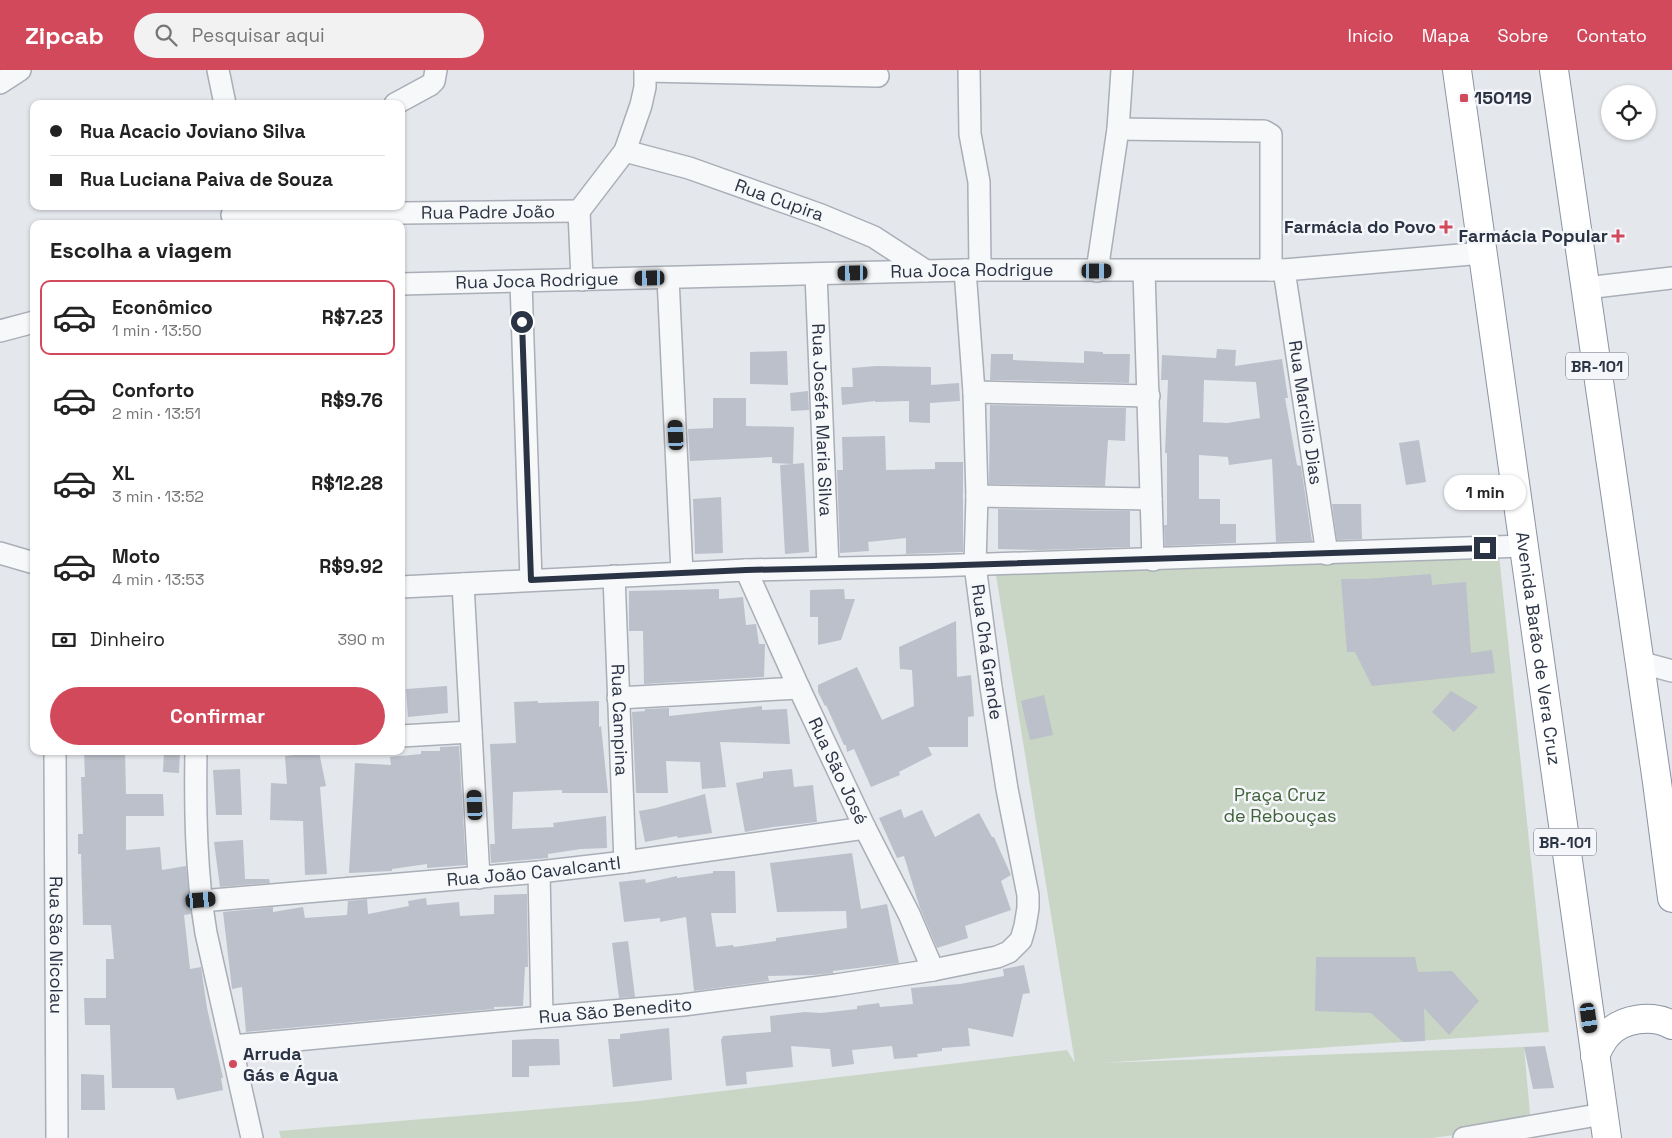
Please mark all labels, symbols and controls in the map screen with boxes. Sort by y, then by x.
search box [134,13,484,58]
text: Zipcab [25,20,104,51]
icon: search [152,21,180,49]
text: Pesquisar aqui [192,23,325,48]
text: Início [1348,24,1394,47]
text: Mapa [1422,24,1470,47]
text: Sobre [1498,24,1548,47]
text: Contato [1576,24,1647,47]
map controls [1601,85,1656,140]
button: locate [1601,85,1656,140]
place label: 150119 [1474,86,1532,109]
marker: 150119 [1458,92,1470,104]
text: Rua Acacio Joviano Silva [80,119,306,144]
text: Rua Luciana Paiva de Souza [80,167,333,192]
street label: Rua Cupira [732,173,827,226]
street label: Rua Padre João [421,199,555,224]
place label: Farmácia do Povo [1284,215,1436,238]
marker: Farmácia do Povo [1440,221,1452,233]
place label: Farmácia Popular [1459,224,1608,247]
marker: Farmácia Popular [1612,230,1624,242]
text: Escolha a viagem [50,236,232,264]
street label: Rua Joca Rodrigue [890,258,1053,283]
car [1082,264,1112,279]
car [837,265,868,281]
street label: Rua Joca Rodrigue [455,267,619,294]
car [634,270,665,286]
icon: car [52,295,97,340]
text: Econômico [112,295,213,320]
text: R$7.23 [322,305,383,330]
route start [511,311,533,333]
text: 1 min · 13:50 [112,320,202,341]
street label: Rua Joséfa Maria Silva [807,323,838,517]
street label: Rua Marcilio Dias [1284,339,1328,486]
road number: BR-101 [1566,352,1628,380]
icon: car [52,378,97,423]
text: Conforto [112,378,194,403]
text: R$9.76 [321,388,383,413]
text: 2 min · 13:51 [112,403,201,424]
car [667,420,684,450]
icon: car [52,461,97,506]
text: XL [112,461,135,486]
text: R$12.28 [311,471,383,496]
callout: 1 min [1444,476,1526,510]
text: 1 min [1465,482,1505,503]
text: 3 min · 13:52 [112,486,204,507]
street label: Avenida Barão de Vera Cruz [1511,530,1567,767]
route end [1474,537,1496,559]
icon: car [52,544,97,589]
text: Moto [112,544,160,569]
text: R$9.92 [319,554,383,579]
text: 4 min · 13:53 [112,569,204,590]
street label: Rua Chá Grande [967,583,1008,721]
icon: cash [50,626,78,654]
text: Dinheiro [90,627,165,652]
text: 390 m [337,629,385,650]
street label: Rua Campina [606,663,634,776]
button: Confirmar [50,687,385,745]
street label: Rua São José [803,713,874,828]
park label: Praça Cruz de Rebouças [1223,783,1337,827]
car [466,790,483,820]
road number: BR-101 [1534,829,1596,856]
street label: Rua João CavalcantI [446,851,622,891]
street label: Rua São Nicolau [45,876,68,1014]
car [185,891,216,909]
street label: Rua São Benedito [538,992,693,1028]
car [1579,1002,1598,1034]
place label: Arruda Gás e Água [243,1042,339,1086]
marker: Arruda Gás e Água [227,1058,239,1070]

